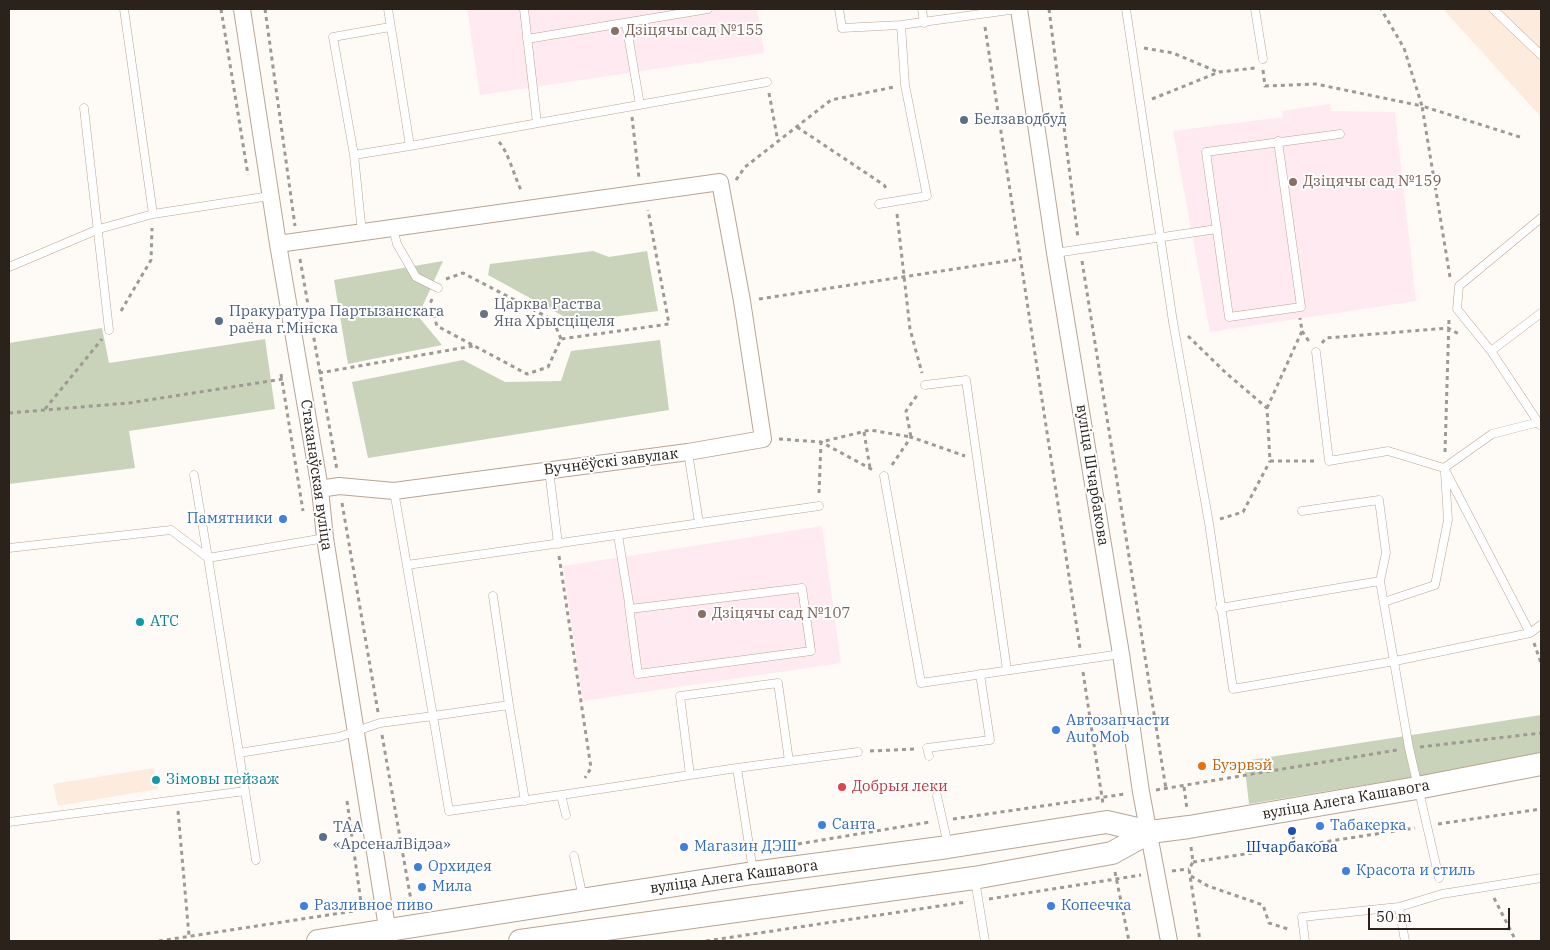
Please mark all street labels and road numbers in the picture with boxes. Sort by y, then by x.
street label: Стаханаўская вуліца [296,398,336,552]
street label: вуліца Шчарбакова [1072,403,1112,547]
street label: Вучнёўскі завулак [543,445,679,479]
street label: вуліца Алега Кашавога [1261,776,1431,824]
street label: вуліца Алега Кашавога [649,856,819,898]

